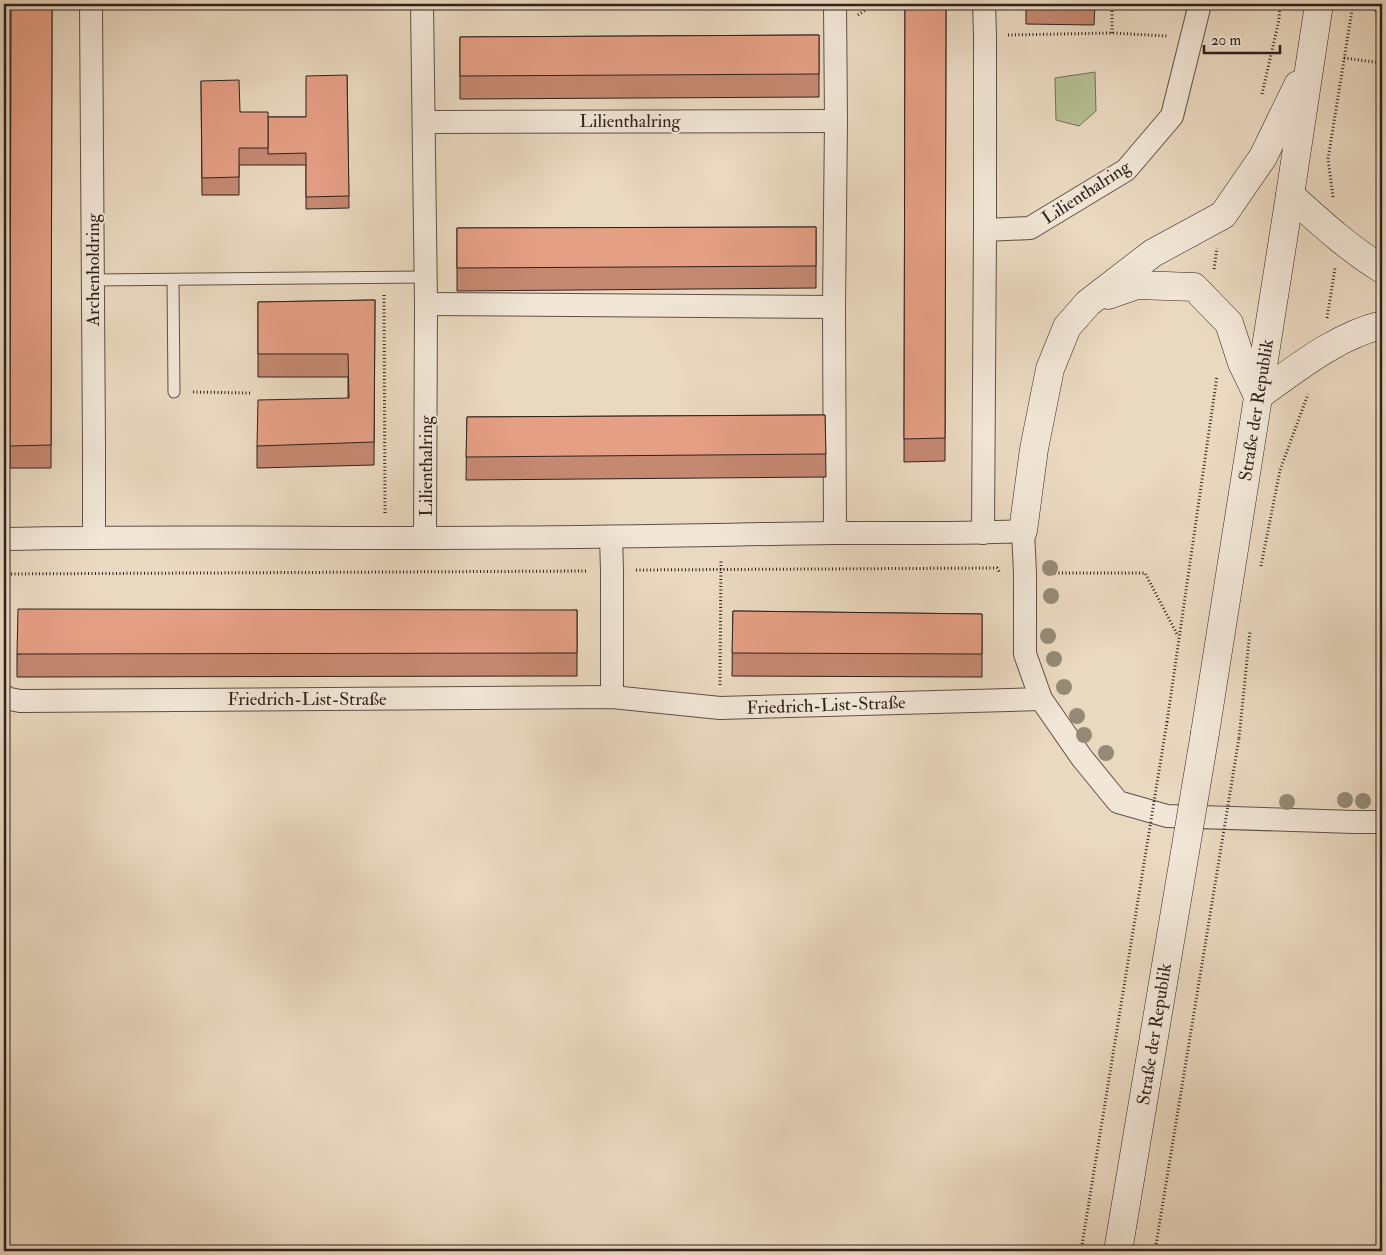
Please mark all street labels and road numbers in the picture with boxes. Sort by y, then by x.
street label: Lilienthalring [580,110,682,133]
street label: Lilienthalring [1038,155,1136,230]
street label: Archenholdring [82,213,105,327]
street label: Straße der Republik [1234,337,1279,483]
street label: Lilienthalring [415,414,438,516]
street label: Friedrich-List-Straße [227,688,387,711]
street label: Friedrich-List-Straße [746,691,906,720]
street label: Straße der Republik [1132,961,1177,1107]

